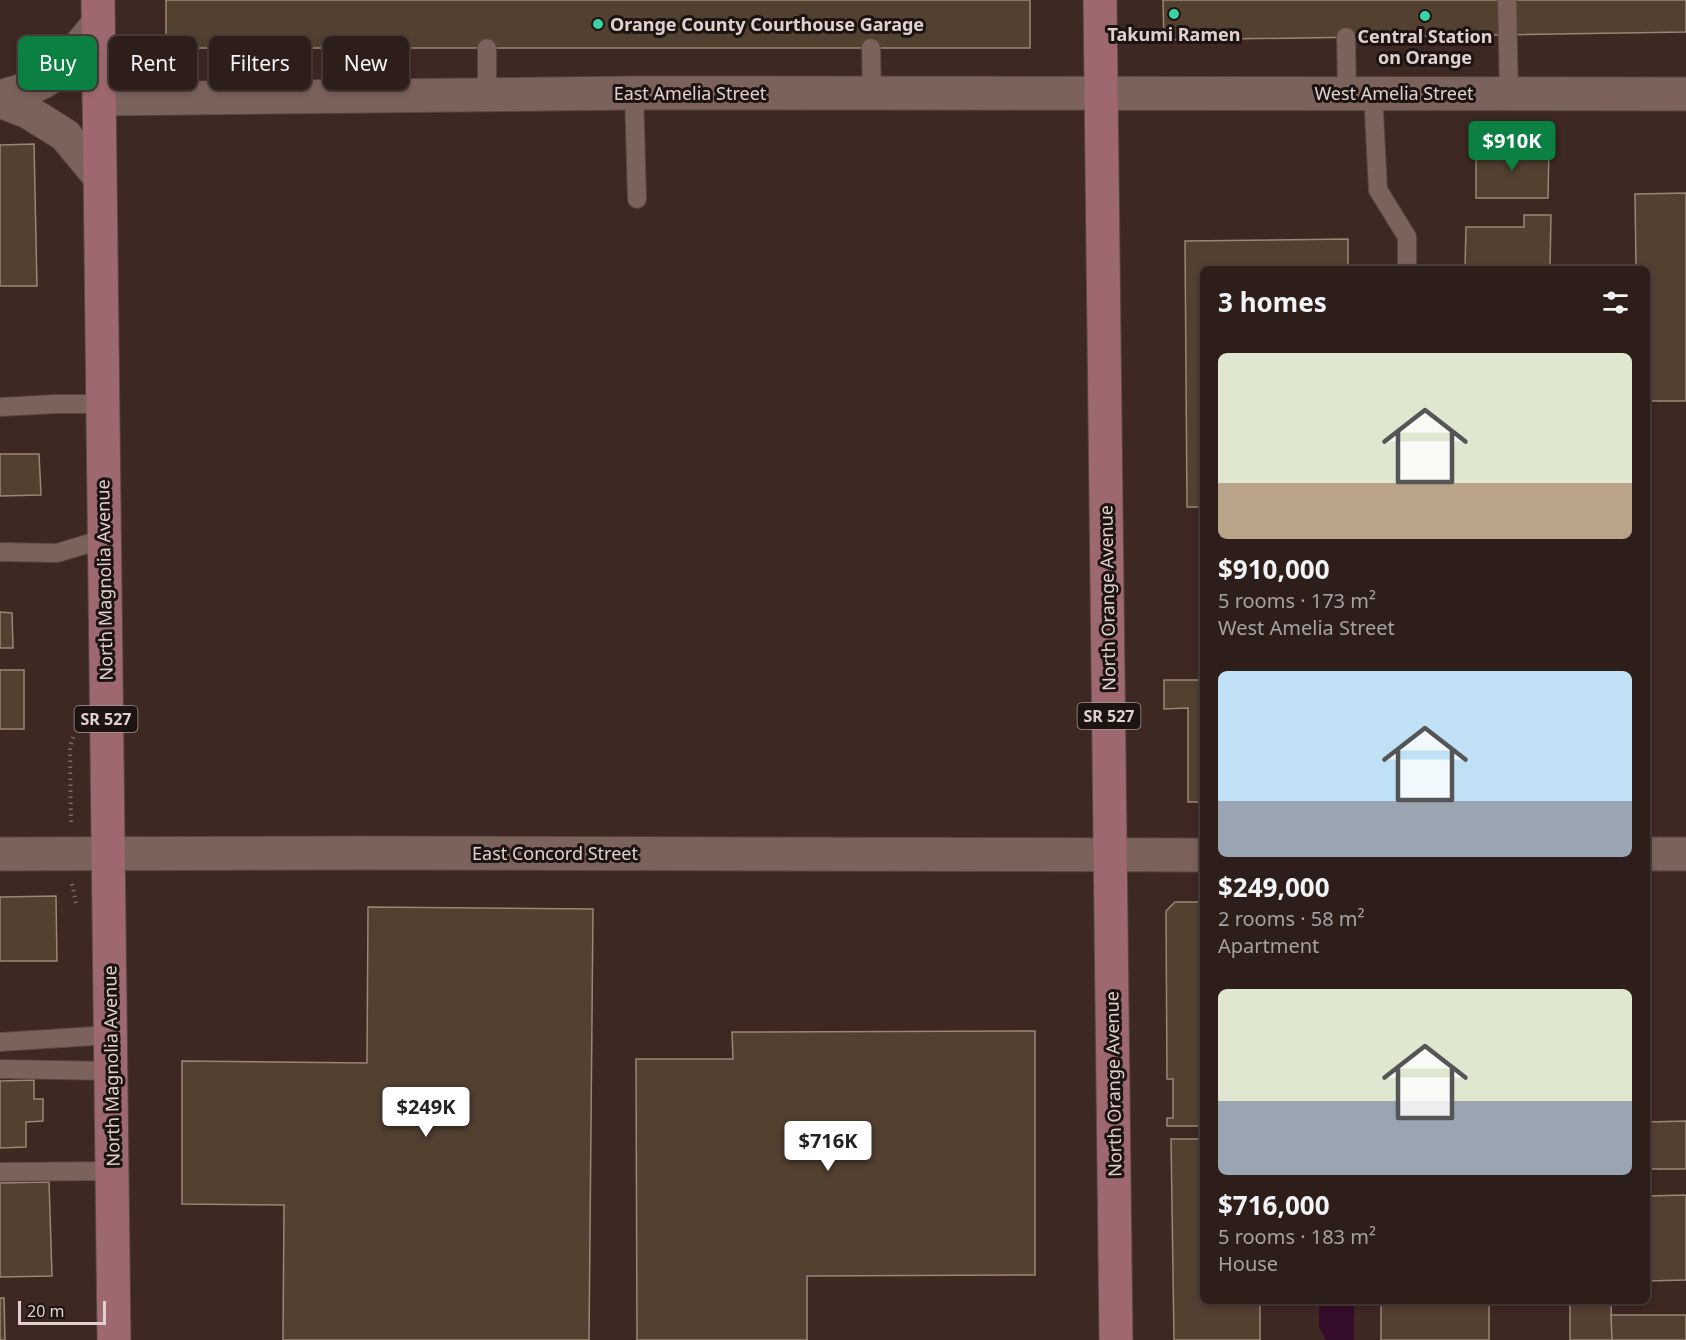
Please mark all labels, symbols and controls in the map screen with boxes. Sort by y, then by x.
marker: Takumi Ramen [1167,7,1181,21]
marker: Central Station on Orange [1418,9,1432,23]
place label: Orange County Courthouse Garage [610,12,924,36]
marker: Orange County Courthouse Garage [591,17,605,31]
place label: Takumi Ramen [1108,22,1240,46]
place label: Central Station on Orange [1358,24,1492,69]
chip: Buy [18,36,97,90]
chip: Rent [109,36,197,90]
chip: Filters [209,36,311,90]
chip: New [323,36,409,90]
street label: East Amelia Street [614,81,767,105]
street label: West Amelia Street [1314,81,1474,105]
pin: $910K [1470,121,1554,172]
text: $910K [1482,127,1542,154]
text: 3 homes [1218,284,1327,320]
icon: filters [1599,286,1632,319]
icon: home [1371,392,1479,500]
street label: North Magnolia Avenue [90,479,118,681]
street label: North Orange Avenue [1093,505,1121,691]
text: $910,000 [1218,551,1330,587]
text: 5 rooms · 173 m² [1218,587,1376,614]
text: West Amelia Street [1218,614,1395,641]
road number: SR 527 [1078,703,1140,729]
road number: SR 527 [74,706,138,732]
icon: home [1371,710,1479,818]
street label: East Concord Street [472,841,638,865]
text: $249,000 [1218,869,1330,905]
text: 2 rooms · 58 m² [1218,905,1365,932]
text: Apartment [1218,932,1319,959]
street label: North Magnolia Avenue [97,965,125,1167]
street label: North Orange Avenue [1099,991,1127,1177]
icon: home [1371,1028,1479,1136]
pin: $249K [384,1087,468,1138]
text: $249K [396,1093,456,1120]
pin: $716K [786,1121,870,1172]
text: $716K [798,1127,858,1154]
text: $716,000 [1218,1187,1330,1223]
text: 5 rooms · 183 m² [1218,1223,1376,1250]
text: House [1218,1250,1278,1277]
scale bar [18,1298,106,1326]
text: 20 m [27,1300,64,1322]

